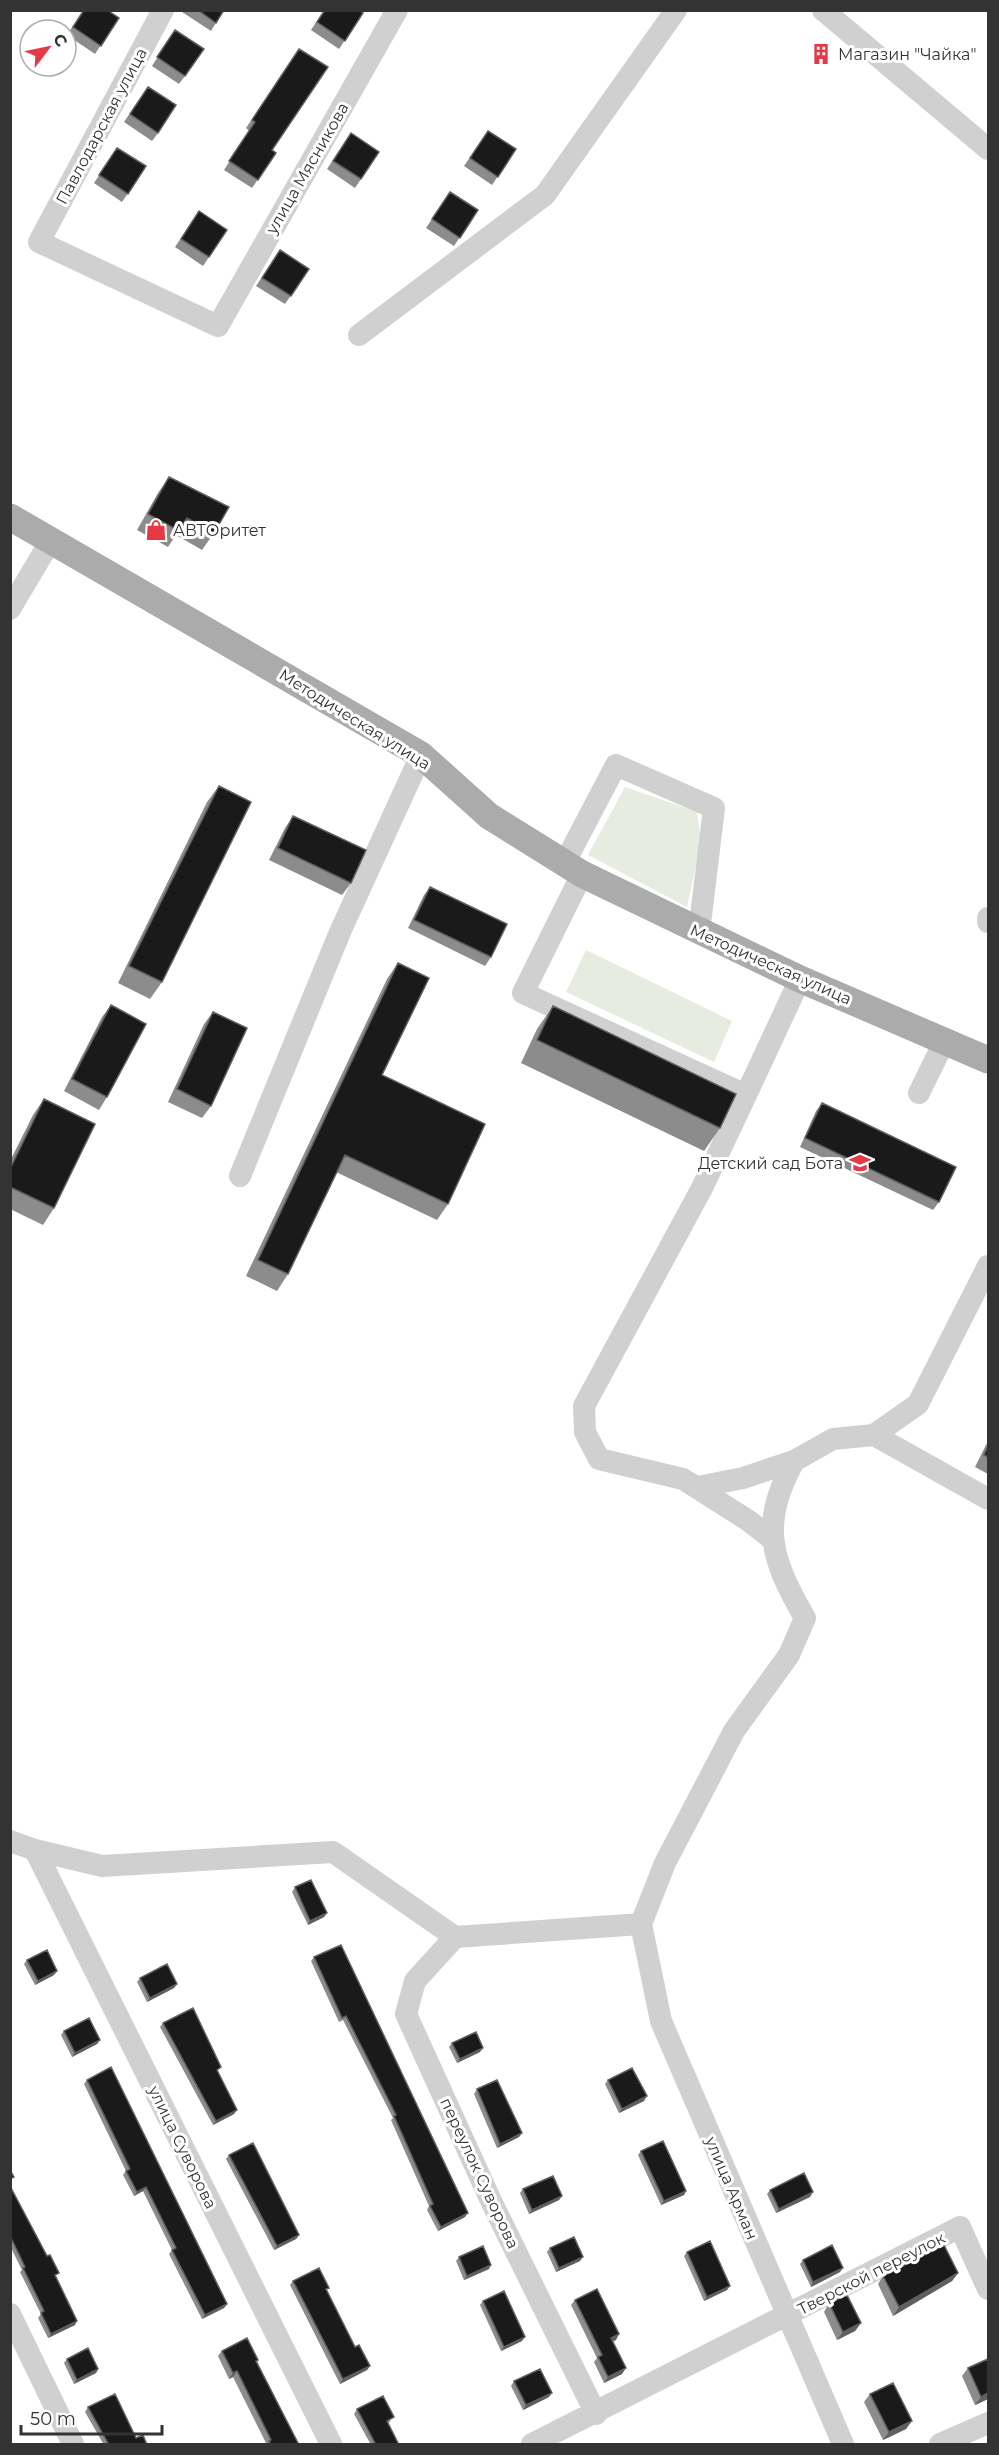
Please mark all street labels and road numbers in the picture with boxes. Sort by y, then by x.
street label: Павлодарская улица [52,45,151,208]
street label: улица Мясникова [262,99,353,238]
street label: Методическая улица [276,665,434,774]
street label: Методическая улица [687,920,854,1009]
street label: улица Суворова [144,2082,221,2212]
street label: переулок Суворова [436,2095,523,2252]
street label: улица Арман [701,2133,762,2242]
street label: Тверской переулок [794,2228,949,2319]

